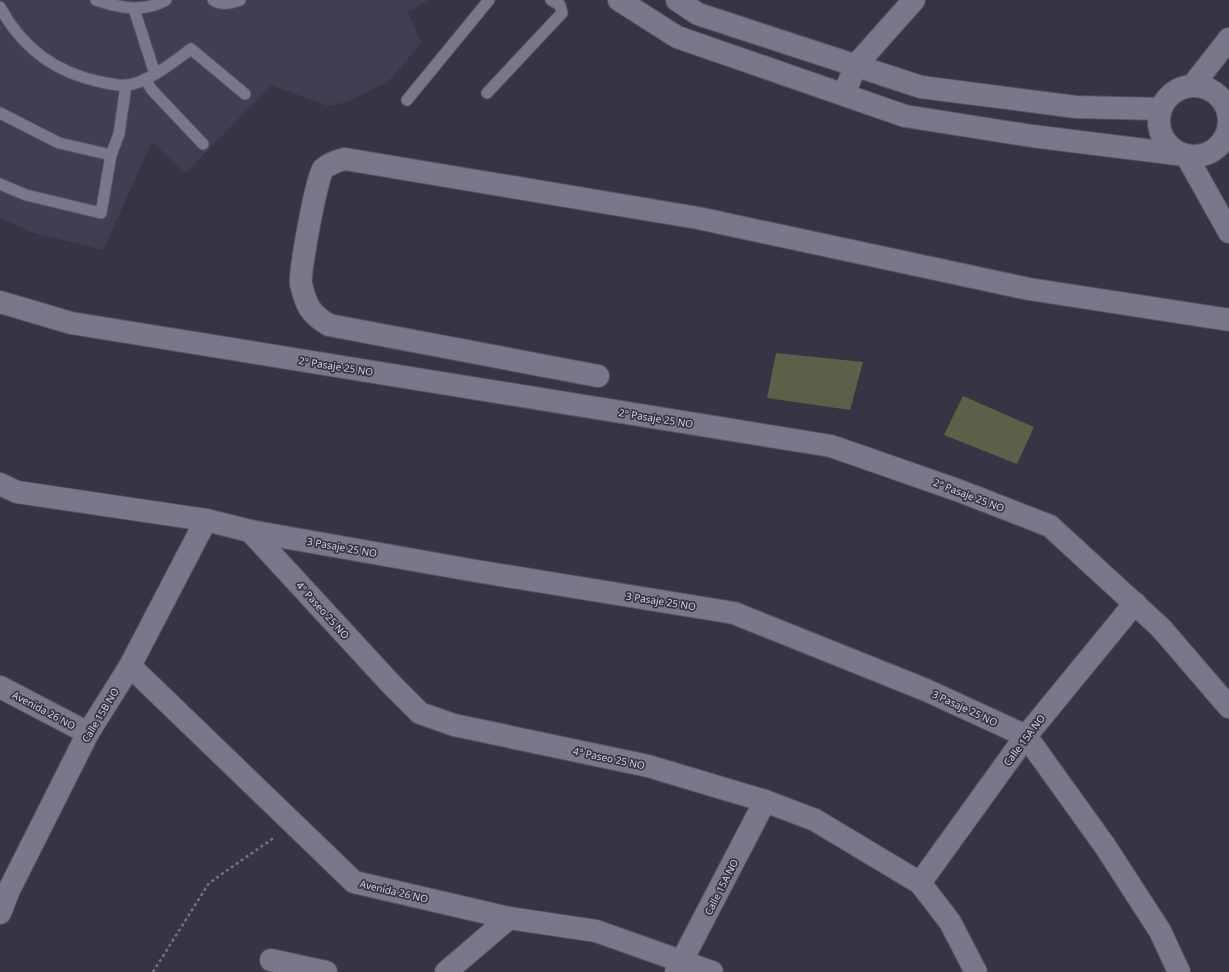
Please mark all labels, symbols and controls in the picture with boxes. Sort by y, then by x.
street label: 2° Pasaje 25 NO [298,353,374,379]
street label: 2° Pasaje 25 NO [618,405,694,431]
street label: 2° Pasaje 25 NO [932,475,1007,515]
street label: 3 Pasaje 25 NO [306,534,378,560]
street label: 4° Paseo 25 NO [293,578,353,642]
street label: 3 Pasaje 25 NO [625,589,697,613]
street label: Calle 15B NO [78,685,122,745]
street label: Avenida 26 NO [10,687,78,733]
street label: 3 Pasaje 25 NO [930,687,1000,729]
street label: Calle 15A NO [1000,711,1048,769]
street label: 4° Paseo 25 NO [572,744,646,772]
street label: Calle 15A NO [701,856,741,917]
street label: Avenida 26 NO [358,876,430,906]

